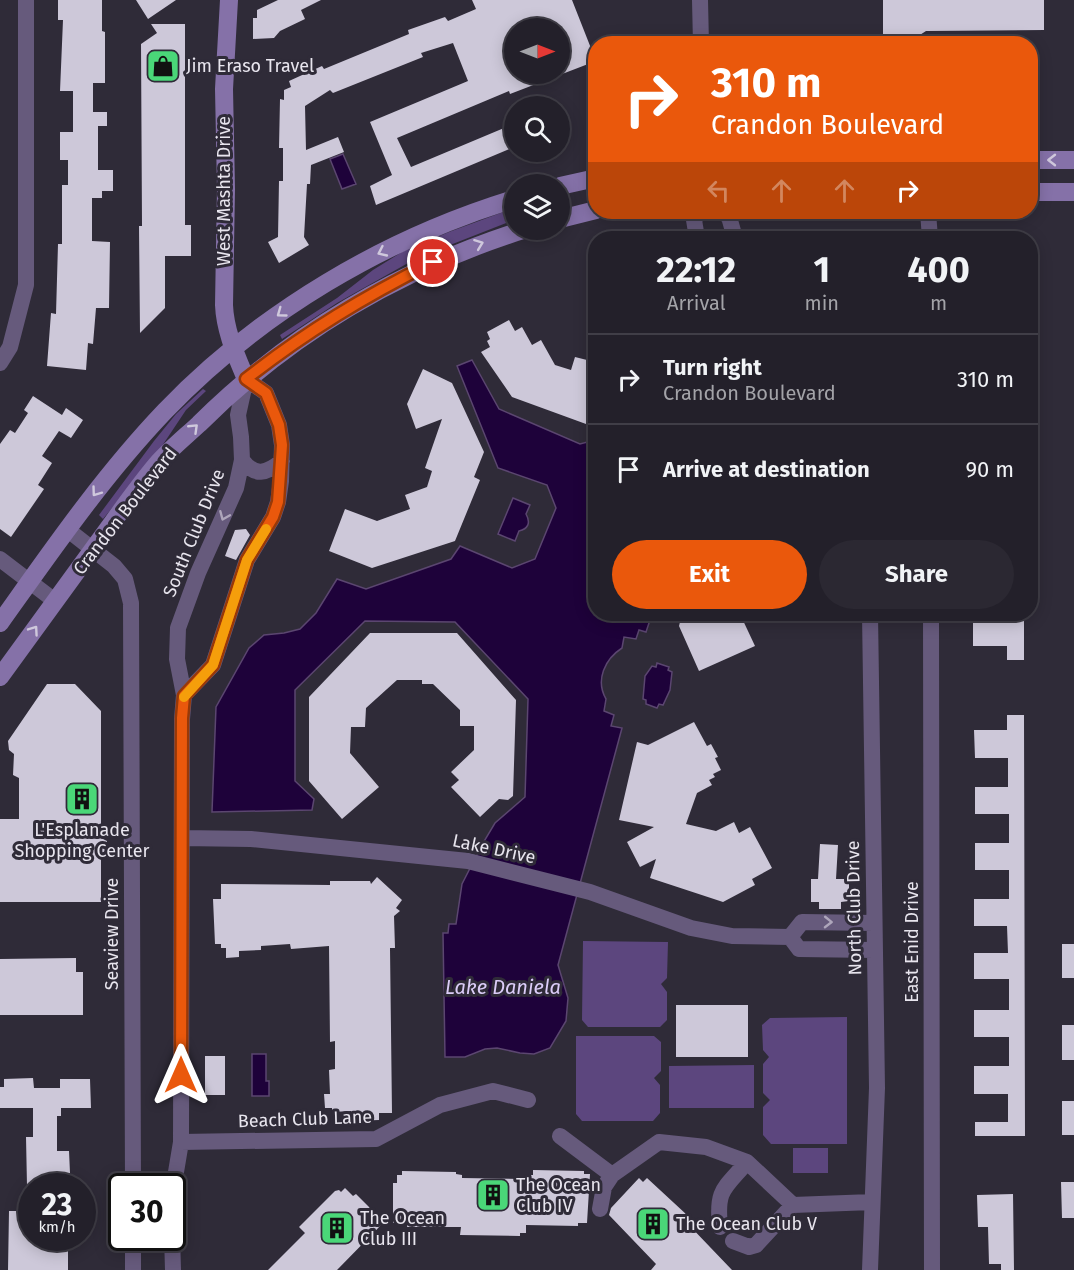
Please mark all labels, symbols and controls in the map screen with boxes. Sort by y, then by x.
north arrow [504,18,570,84]
map controls [504,18,570,240]
shop icon: Jim Eraso Travel [145,48,181,84]
place label: Jim Eraso Travel [186,55,314,77]
text: 310 m [711,58,821,108]
icon: right [612,60,690,138]
button: search [504,96,570,162]
text: Crandon Boulevard [711,109,944,141]
street label: West Mashta Drive [213,116,235,266]
one-way arrow [1048,154,1057,166]
button: layers [504,174,570,240]
icon: left [702,174,735,207]
icon: ahead [765,174,798,207]
icon: ahead [828,174,861,207]
icon: right [891,174,924,207]
pin [407,236,458,287]
one-way arrow [473,239,484,251]
one-way arrow [378,244,389,256]
icon: arrive [416,245,449,278]
text: 22:12 [656,248,736,292]
text: 1 [813,248,830,292]
text: 400 [907,248,970,292]
text: Arrival [667,291,726,315]
text: min [805,291,839,315]
text: m [930,291,947,315]
one-way arrow [277,306,288,317]
text: Turn right [663,354,762,381]
icon: right [612,363,645,396]
text: 310 m [957,366,1014,393]
text: Crandon Boulevard [663,381,836,405]
one-way arrow [188,424,198,435]
street label: Crandon Boulevard [68,443,182,579]
icon: arrive [612,453,645,486]
text: Arrive at destination [663,456,870,483]
text: 90 m [965,456,1014,483]
street label: South Club Drive [158,466,230,600]
one-way arrow [92,485,103,496]
one-way arrow [219,509,231,520]
button: Exit [612,540,807,609]
button: Share [819,540,1014,609]
one-way arrow [27,625,38,636]
building icon: L'Esplanade Shopping Center [64,781,100,817]
place label: L'Esplanade Shopping Center [14,819,150,862]
street label: Lake Drive [450,829,538,869]
street label: North Club Drive [842,840,866,976]
street label: Seaview Drive [101,878,123,990]
street label: East Enid Drive [901,881,923,1003]
one-way arrow [824,916,833,928]
water label: Lake Daniela [445,975,561,999]
position arrow [149,1043,213,1107]
street label: Beach Club Lane [237,1106,373,1132]
speed limit sign: 30 [108,1173,186,1251]
place label: The Ocean Club IV [516,1174,601,1217]
building icon: The Ocean Club IV [475,1177,511,1213]
text: 23 [42,1187,72,1223]
building icon: The Ocean Club V [635,1206,671,1242]
place label: The Ocean Club III [360,1207,445,1250]
building icon: The Ocean Club III [319,1210,355,1246]
place label: The Ocean Club V [676,1213,817,1235]
text: km/h [38,1218,76,1236]

